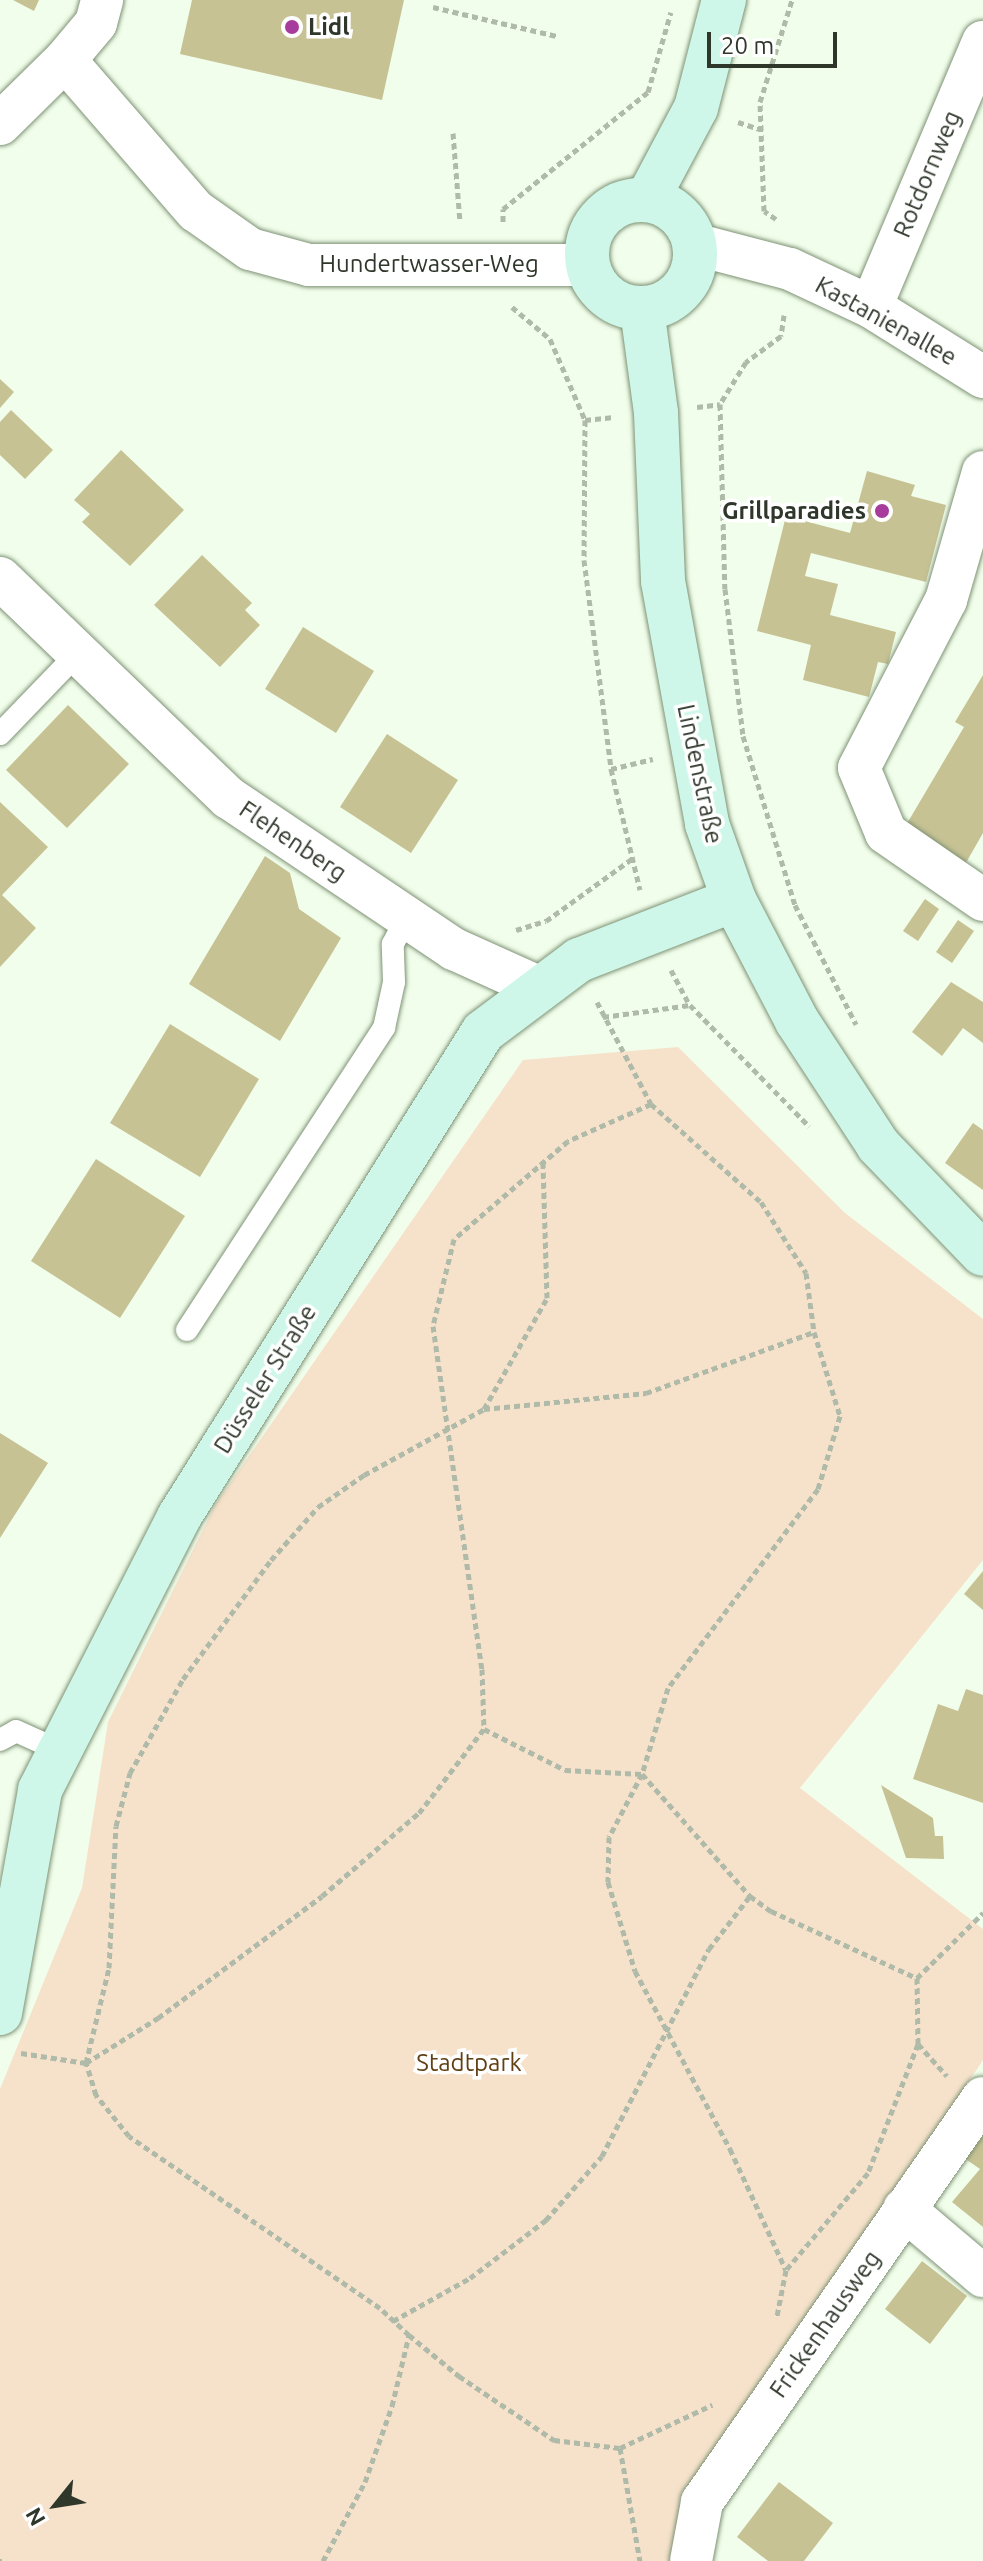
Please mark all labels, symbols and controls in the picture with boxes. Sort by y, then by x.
place label: Lidl [308,13,350,41]
scale bar [711,16,841,66]
marker: Lidl [283,18,301,36]
text: 20 m [721,32,774,59]
street label: Rotdornweg [887,106,967,242]
street label: Hundertwasser-Weg [319,250,539,278]
street label: Kastanienallee [810,270,962,372]
place label: Grillparadies [722,497,866,525]
marker: Grillparadies [873,502,891,520]
street label: Lindenstraße [671,702,729,846]
street label: Flehenberg [234,795,352,887]
street label: Düsseler Straße [208,1299,322,1459]
park label: Stadtpark [416,2049,522,2077]
street label: Frickenhausweg [764,2245,886,2403]
north arrow [16,2465,96,2545]
text: N [20,2504,50,2531]

